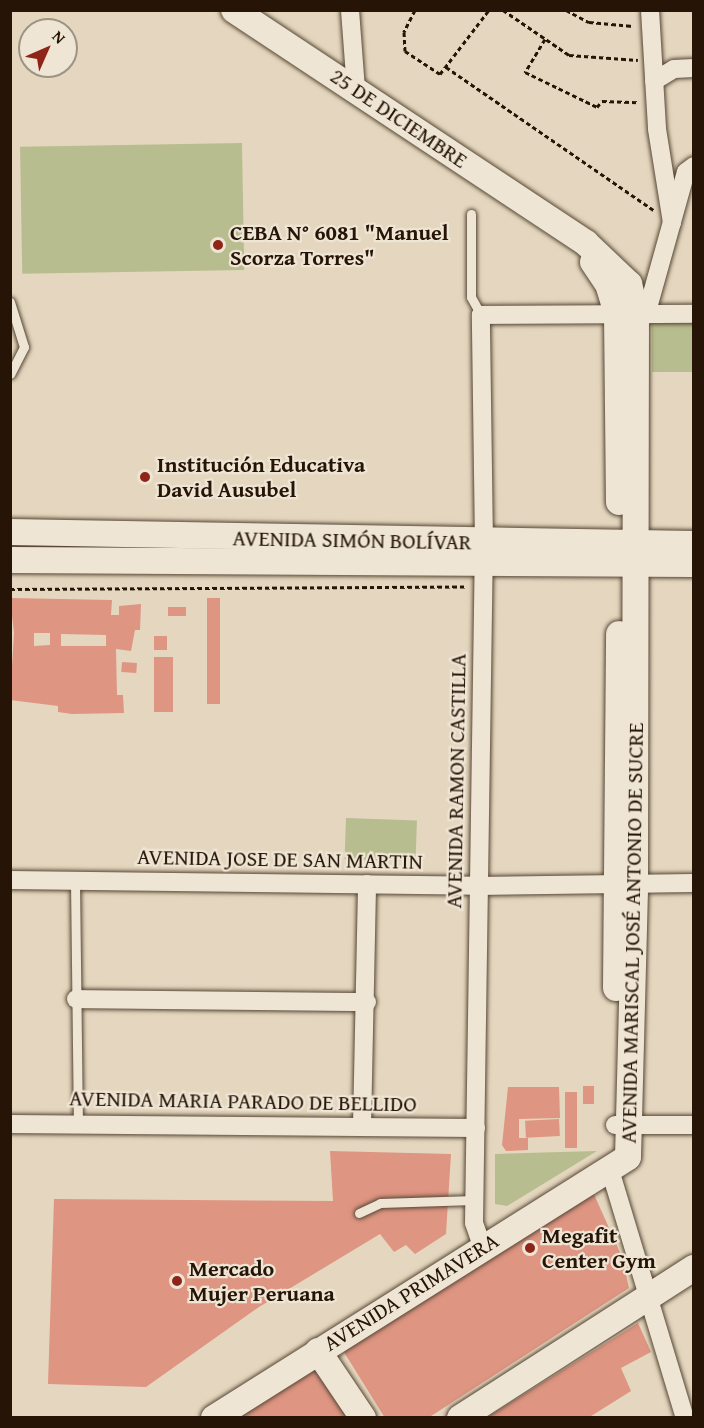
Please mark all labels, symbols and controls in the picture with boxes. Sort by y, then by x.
north arrow [18,18,78,78]
text: N [47,24,72,49]
street label: 25 DE DICIEMBRE [325,62,473,174]
place label: CEBA N° 6081 "Manuel Scorza Torres" [230,219,449,270]
marker: CEBA N° 6081 "Manuel Scorza Torres" [211,238,225,252]
place label: Institución Educativa David Ausubel [157,451,365,502]
marker: Institución Educativa David Ausubel [138,470,152,484]
street label: AVENIDA SIMÓN BOLÍVAR [232,525,472,555]
street label: AVENIDA RAMON CASTILLA [441,653,471,909]
street label: AVENIDA MARISCAL JOSÉ ANTONIO DE SUCRE [615,722,649,1144]
street label: AVENIDA JOSE DE SAN MARTIN [137,843,423,875]
street label: AVENIDA MARIA PARADO DE BELLIDO [69,1085,417,1117]
place label: Megafit Center Gym [542,1222,656,1274]
street label: AVENIDA PRIMAVERA [318,1227,504,1357]
marker: Megafit Center Gym [523,1241,537,1255]
place label: Mercado Mujer Peruana [189,1255,335,1306]
marker: Mercado Mujer Peruana [170,1274,184,1288]

